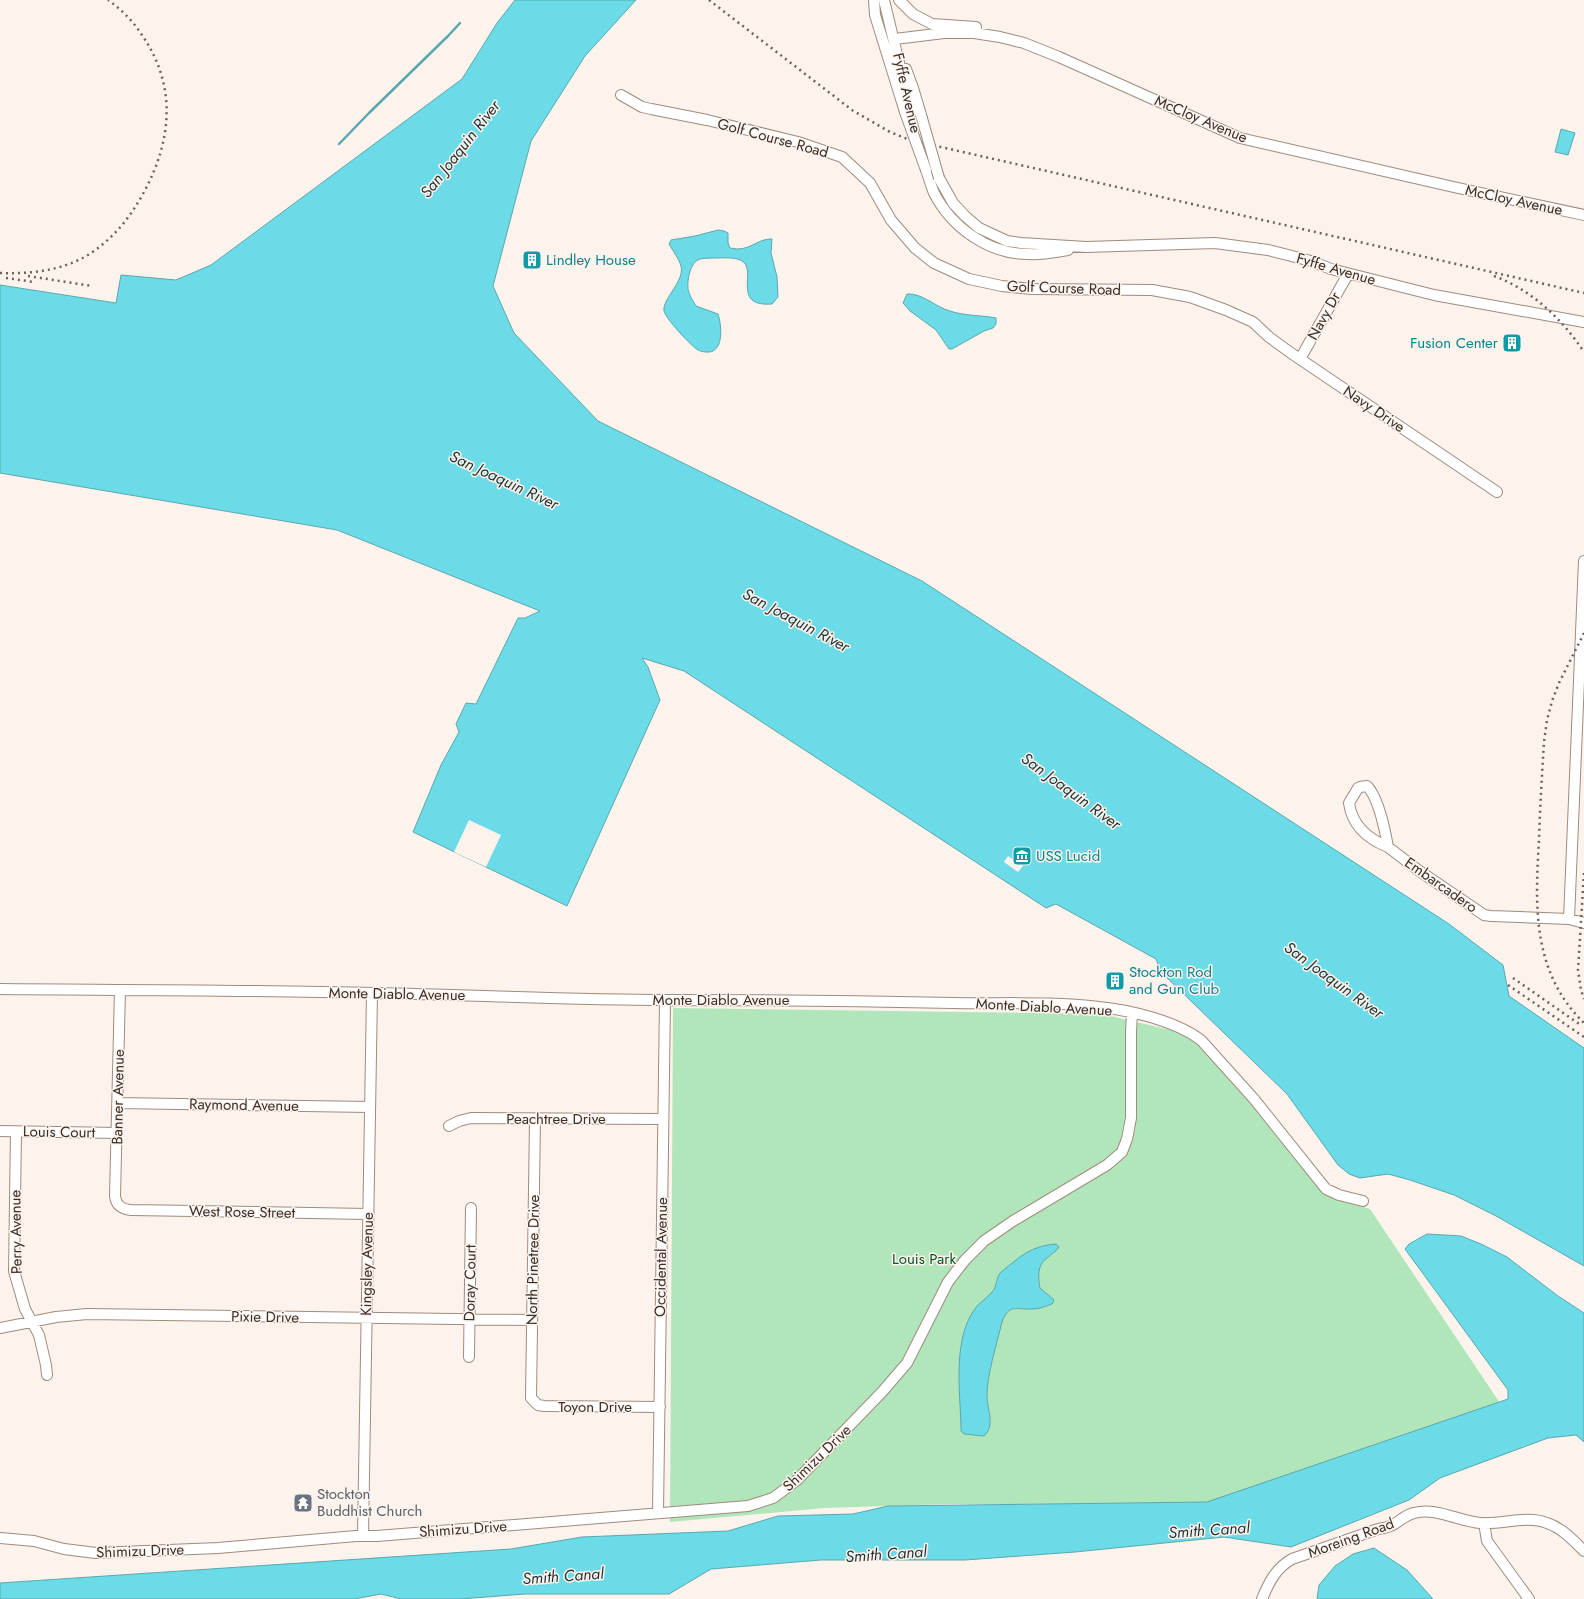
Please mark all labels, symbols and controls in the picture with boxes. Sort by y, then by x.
street label: Fyffe Avenue [887,51,927,136]
street label: McCloy Avenue [1151,90,1251,149]
water label: San Joaquin River [415,94,506,203]
street label: Golf Course Road [715,113,831,163]
street label: McCloy Avenue [1463,179,1565,221]
street label: Fyffe Avenue [1294,247,1379,291]
building icon: Lindley House [521,249,543,271]
place label: Lindley House [546,249,636,271]
street label: Golf Course Road [1007,275,1121,301]
street label: Navy Dr [1302,287,1347,344]
place label: Fusion Center [1410,332,1499,354]
building icon: Fusion Center [1501,332,1523,354]
street label: Navy Drive [1339,380,1410,438]
water label: San Joaquin River [446,445,564,516]
water label: San Joaquin River [739,582,855,659]
water label: San Joaquin River [1017,747,1127,836]
museum icon: USS Lucid [1011,845,1033,867]
place label: USS Lucid [1036,845,1100,867]
street label: Embarcadero [1400,852,1482,918]
water label: San Joaquin River [1280,936,1390,1025]
place label: Stockton Rod and Gun Club [1129,961,1220,1000]
building icon: Stockton Rod and Gun Club [1104,970,1126,992]
street label: Monte Diablo Avenue [328,982,466,1006]
street label: Monte Diablo Avenue [653,989,790,1011]
street label: Monte Diablo Avenue [975,992,1113,1022]
street label: Banner Avenue [106,1049,130,1145]
street label: Raymond Avenue [189,1093,299,1117]
street label: Peachtree Drive [506,1108,606,1130]
street label: Louis Court [23,1120,96,1144]
street label: Perry Avenue [4,1190,28,1274]
street label: North Pinetree Drive [521,1194,545,1325]
street label: Occidental Avenue [649,1197,673,1317]
street label: West Rose Street [189,1200,296,1224]
street label: Kingsley Avenue [355,1212,379,1316]
street label: Doray Court [458,1244,482,1322]
park label: Louis Park [892,1248,956,1270]
street label: Pixie Drive [231,1305,299,1329]
street label: Toyon Drive [558,1396,632,1418]
street label: Shimizu Drive [778,1419,857,1497]
place label: Stockton Buddhist Church [317,1483,422,1522]
temple icon: Stockton Buddhist Church [292,1492,314,1514]
street label: Moreing Road [1305,1512,1397,1564]
street label: Shimizu Drive [418,1515,508,1543]
water label: Smith Canal [1168,1516,1252,1544]
street label: Shimizu Drive [96,1538,185,1564]
water label: Smith Canal [845,1540,929,1568]
water label: Smith Canal [522,1562,606,1590]

